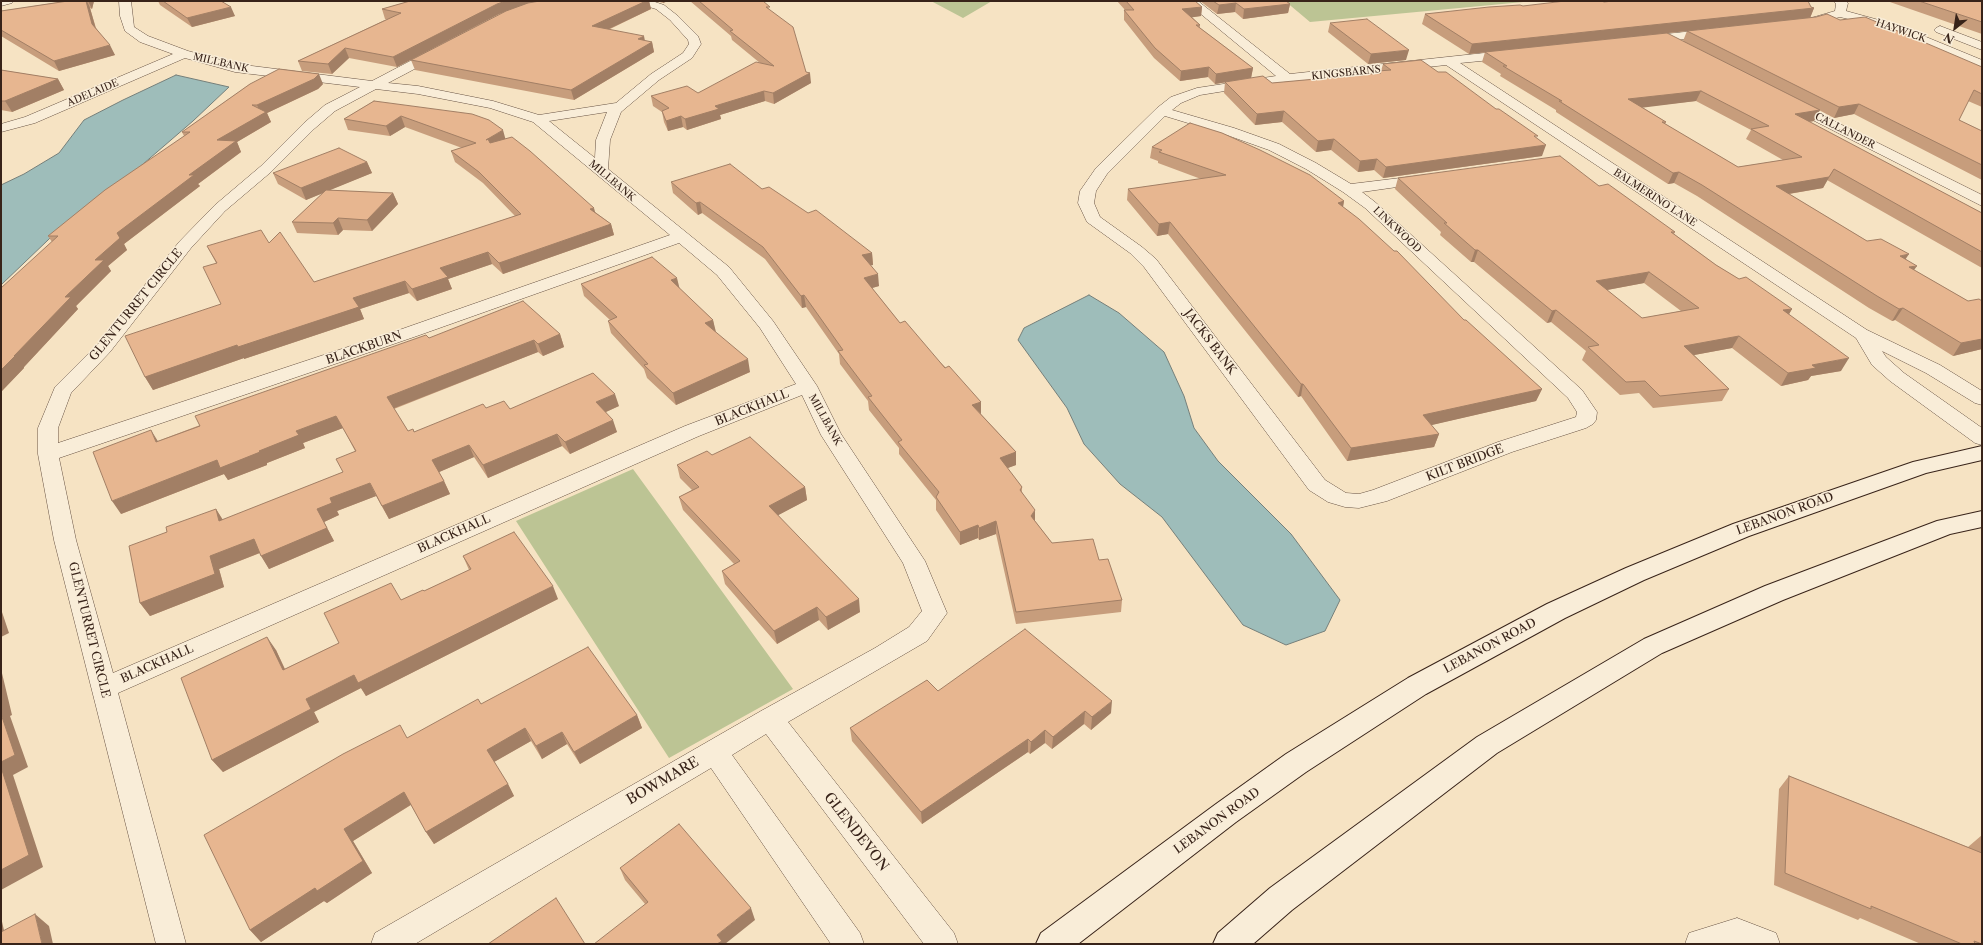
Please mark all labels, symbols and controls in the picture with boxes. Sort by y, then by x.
north arrow [1935,8,1975,48]
street label: HAYWICK [1874,17,1928,45]
text: N [1941,30,1957,47]
street label: MILLBANK [192,51,250,75]
street label: KINGSBARNS [1311,63,1381,83]
street label: ADELAIDE [65,77,121,109]
street label: CALLANDER [1813,111,1877,151]
street label: MILLBANK [586,158,638,204]
street label: BALMERINO LANE [1611,167,1699,229]
street label: LINKWOOD [1370,205,1424,255]
street label: GLENTURRET CIRCLE [86,246,186,364]
street label: JACKS BANK [1181,307,1239,377]
street label: BLACKBURN [324,328,404,368]
street label: BLACKHALL [713,387,791,429]
street label: MILLBANK [806,392,844,448]
street label: KILT BRIDGE [1424,442,1506,484]
street label: LEBANON ROAD [1734,490,1836,538]
street label: BLACKHALL [415,512,493,556]
street label: GLENTURRET CIRCLE [65,560,113,700]
street label: LEBANON ROAD [1441,616,1539,676]
street label: BLACKHALL [118,642,196,686]
street label: BOWMARE [624,754,702,808]
street label: LEBANON ROAD [1171,785,1263,857]
street label: GLENDEVON [820,789,892,875]

